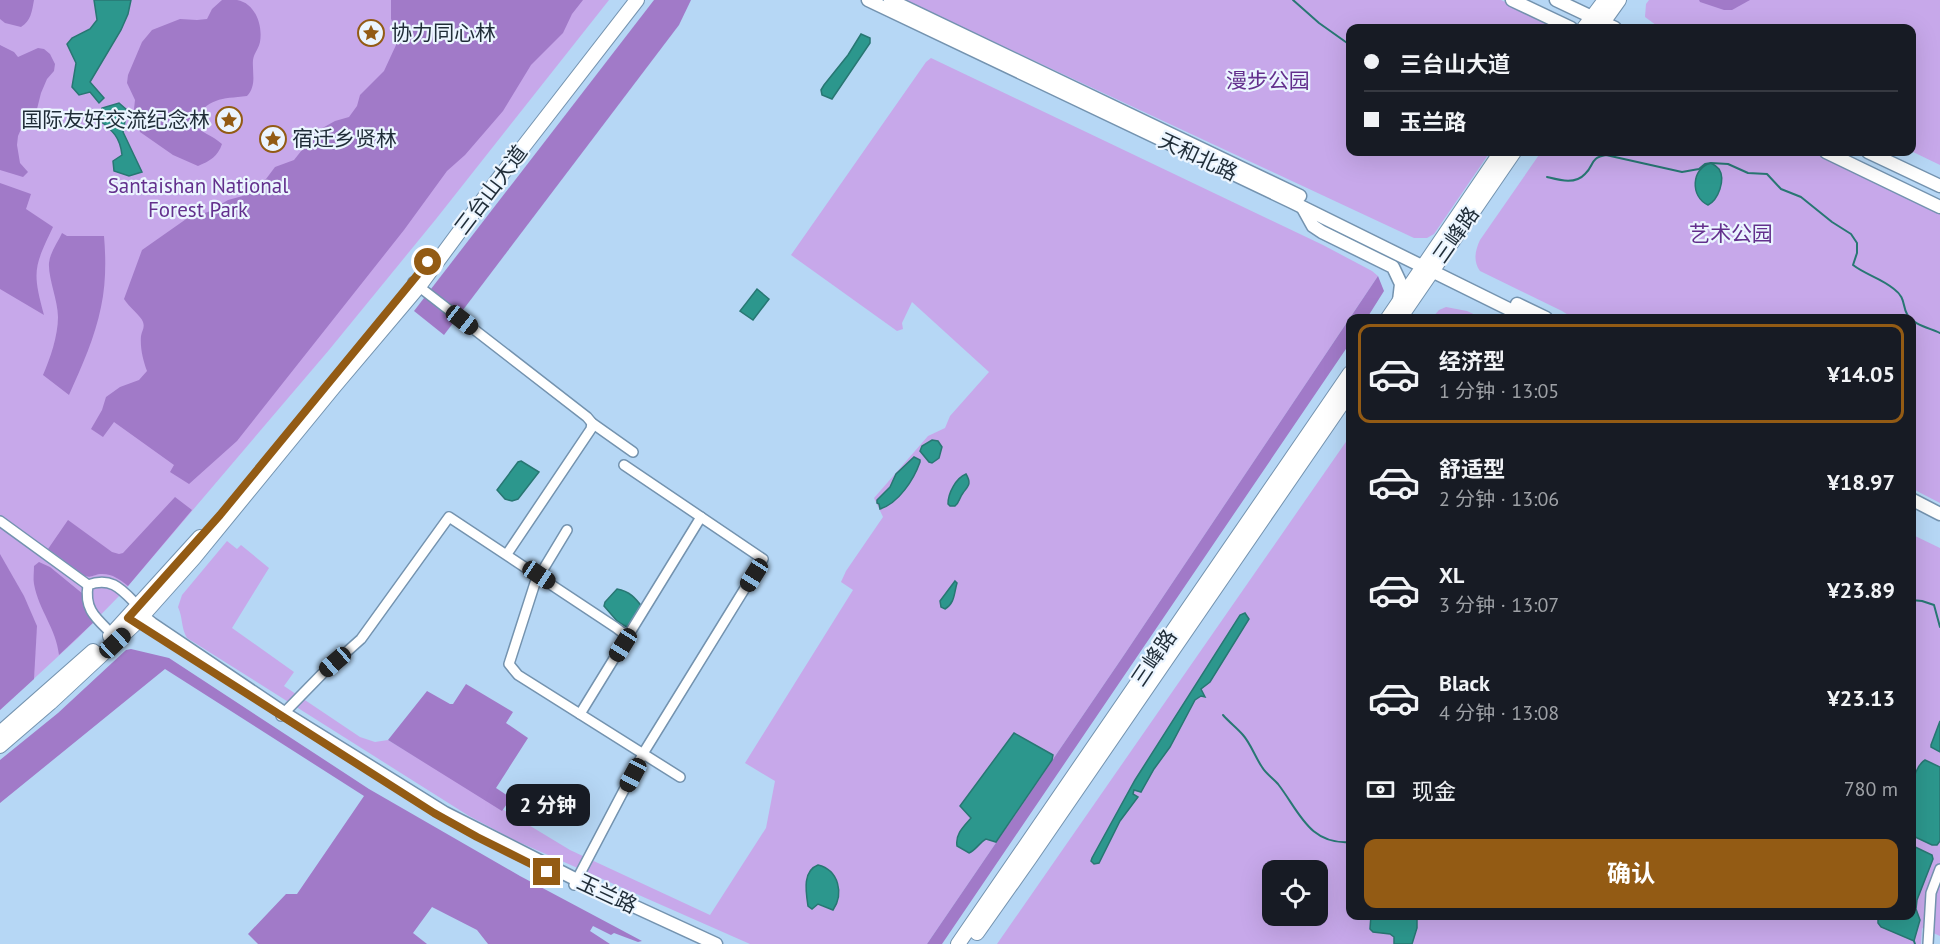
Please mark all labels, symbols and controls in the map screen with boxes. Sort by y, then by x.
place icon: 协力同心林 [356,18,386,48]
place label: 协力同心林 [391,19,496,46]
text: 三台山大道 [1400,50,1510,78]
park label: 漫步公园 [1226,67,1310,94]
place icon: 国际友好交流纪念林 [214,105,244,135]
place label: 国际友好交流纪念林 [21,106,210,133]
text: 玉兰路 [1400,108,1466,136]
place icon: 宿迁乡贤林 [258,124,288,154]
place label: 宿迁乡贤林 [292,125,397,152]
street label: 天和北路 [1154,127,1242,187]
street label: 三台山大道 [448,140,533,240]
park label: Santaishan National Forest Park [108,172,288,223]
street label: 三峰路 [1426,201,1485,268]
park label: 艺术公园 [1689,220,1773,247]
route start [414,248,441,275]
car [442,302,482,338]
icon: car [1367,347,1421,401]
text: 经济型 [1439,347,1505,375]
text: ¥14.05 [1827,360,1895,388]
text: 1 分钟 · 13:05 [1439,378,1559,404]
icon: car [1367,455,1421,509]
text: 舒适型 [1439,455,1505,483]
text: ¥18.97 [1827,468,1895,496]
text: 2 分钟 · 13:06 [1439,486,1559,512]
car [737,555,771,595]
car [519,557,559,593]
text: XL [1439,561,1464,589]
icon: car [1367,563,1421,617]
text: ¥23.89 [1827,576,1895,604]
text: 3 分钟 · 13:07 [1439,592,1559,618]
car [96,624,134,662]
street label: 三峰路 [1125,624,1182,691]
car [606,625,640,665]
car [316,643,354,681]
text: Black [1439,669,1490,697]
icon: car [1367,671,1421,725]
text: ¥23.13 [1827,684,1895,712]
text: 4 分钟 · 13:08 [1439,700,1559,726]
car [617,755,649,795]
icon: cash [1364,773,1397,806]
text: 780 m [1844,776,1898,802]
text: 现金 [1412,777,1456,805]
callout: 2 分钟 [505,785,589,827]
text: 2 分钟 [520,792,576,818]
button: 确认 [1364,839,1898,908]
route end [533,858,560,885]
map controls [1262,860,1328,926]
button: locate [1262,860,1328,926]
street label: 玉兰路 [573,868,641,919]

